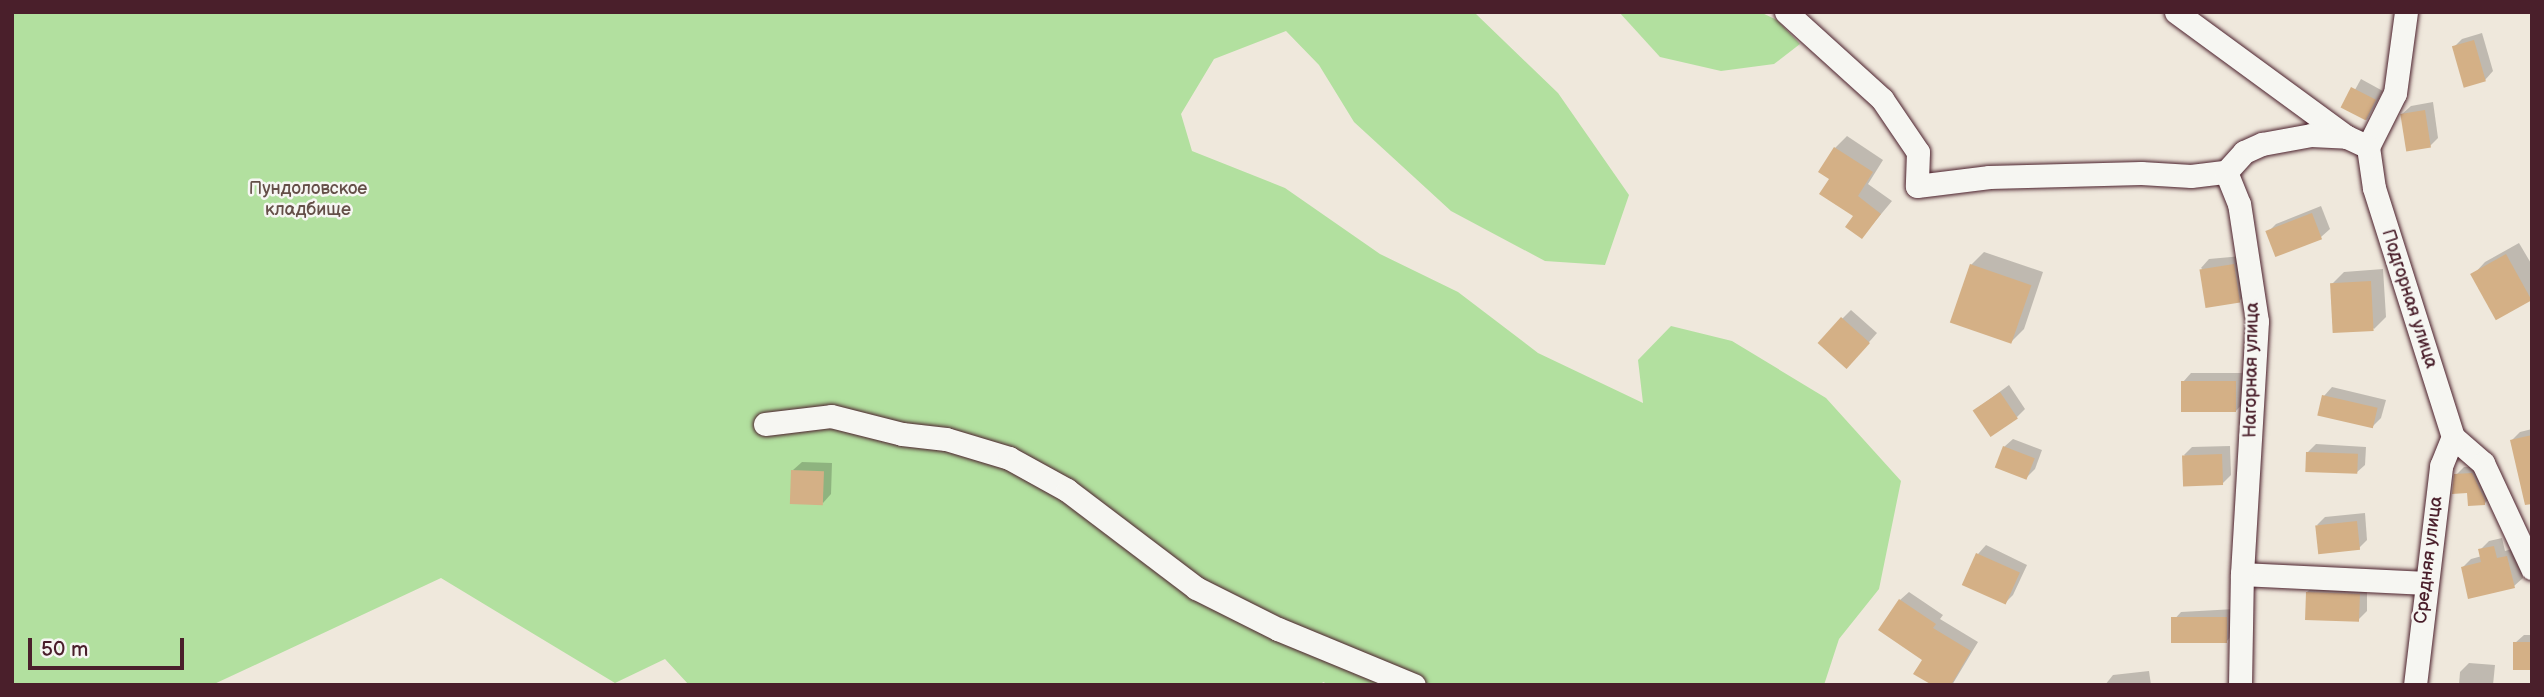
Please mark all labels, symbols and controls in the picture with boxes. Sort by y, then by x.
park label: Пундоловское кладбище [249,179,367,222]
street label: Подгорная улица [2376,227,2442,371]
street label: Нагорная улица [2240,302,2264,438]
street label: Средняя улица [2410,495,2448,625]
scale bar [32,624,187,668]
text: 50 m [41,637,88,662]

